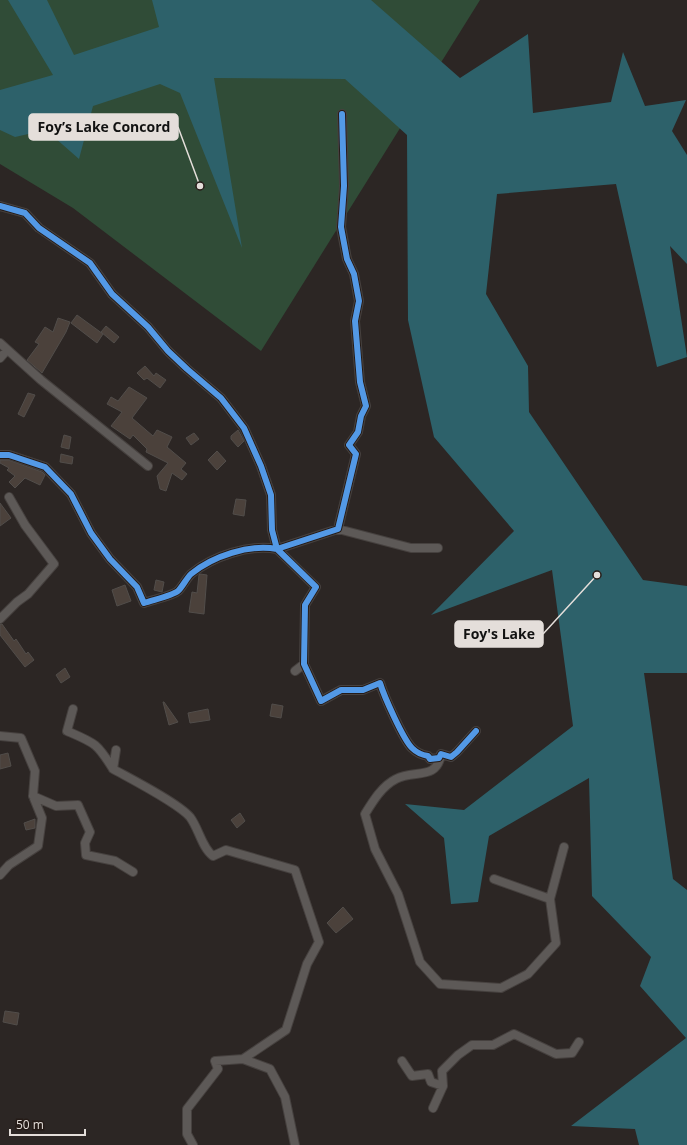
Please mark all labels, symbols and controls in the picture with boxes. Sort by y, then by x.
callout: Foy’s Lake Concord [29,114,178,140]
text: Foy’s Lake Concord [38,117,170,136]
callout: Foy's Lake [455,621,543,647]
text: Foy's Lake [463,624,535,643]
scale bar [10,1111,85,1137]
text: 50 m [16,1116,44,1133]

